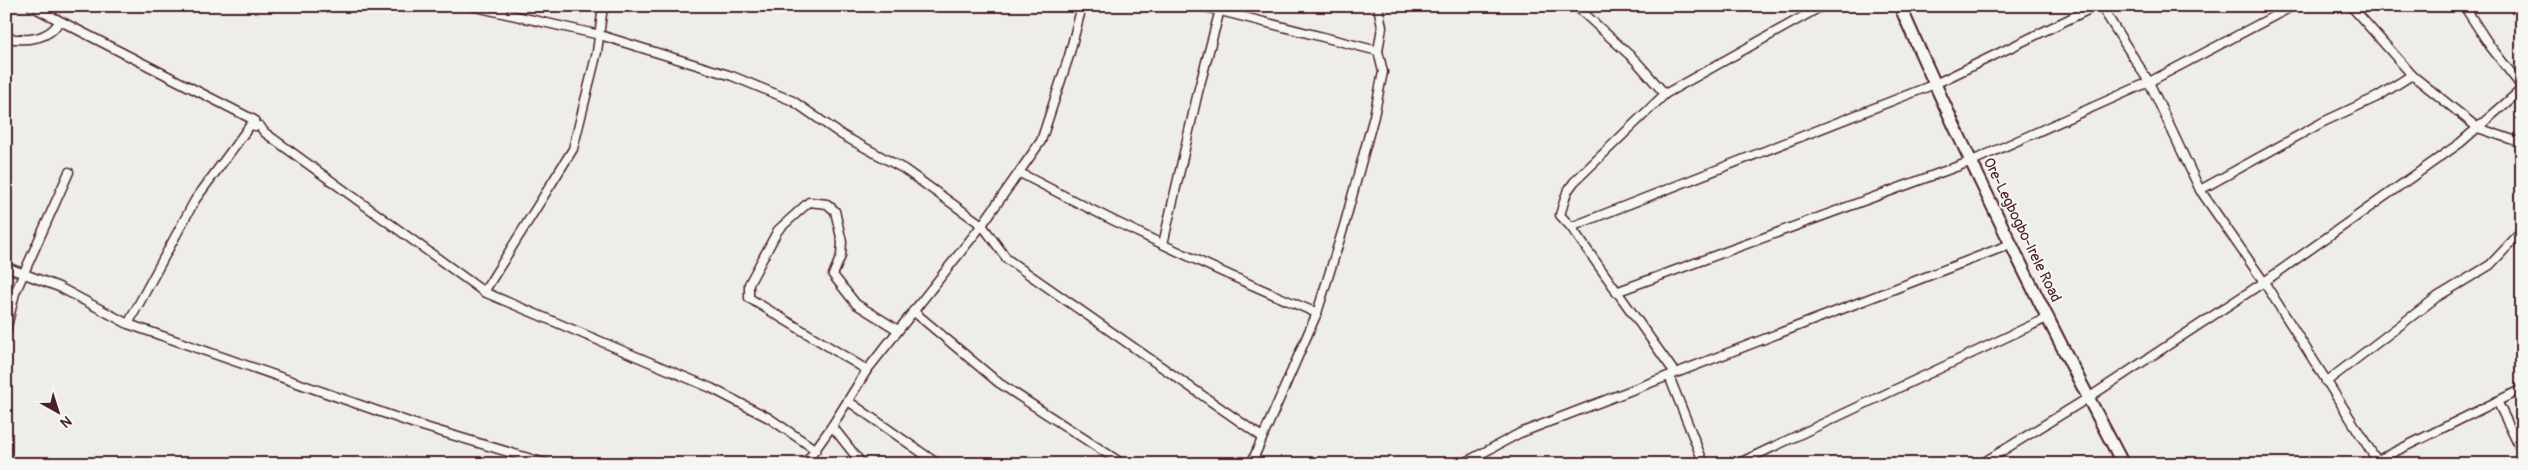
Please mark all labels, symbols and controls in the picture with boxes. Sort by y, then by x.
street label: Ore-Legbogbo-Irele Road [1979,155,2065,305]
north arrow [32,388,82,438]
text: N [57,412,75,431]

